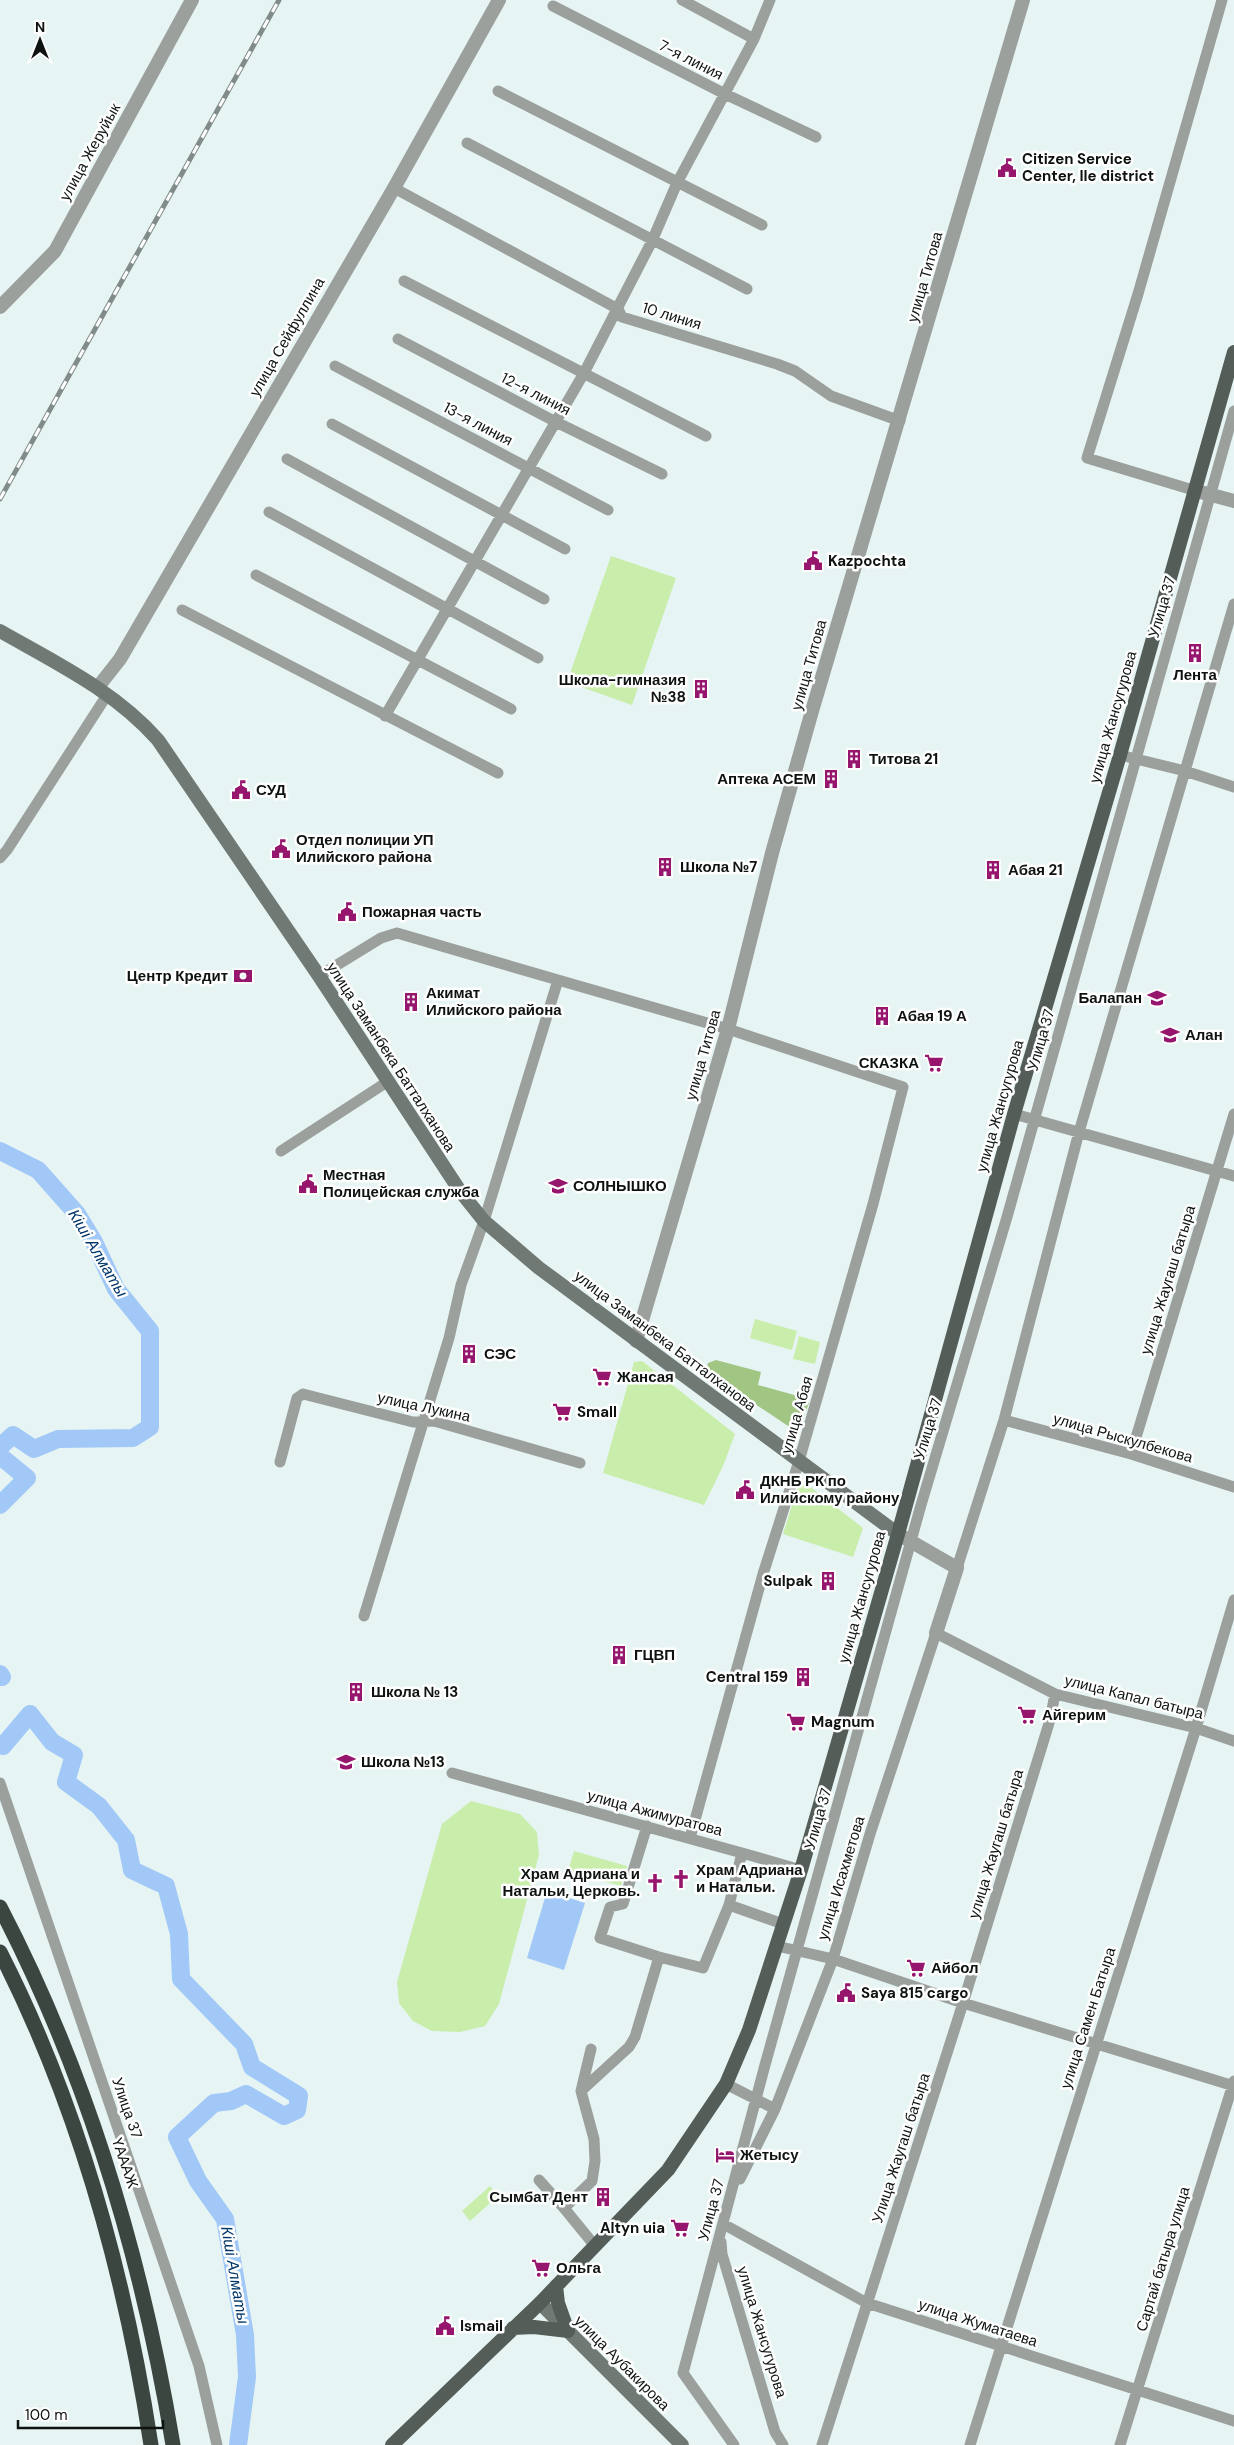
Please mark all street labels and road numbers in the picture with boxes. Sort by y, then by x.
street label: 7-я линия [655,35,727,85]
street label: улица Жеруйык [55,99,125,204]
street label: улица Титова [903,229,948,325]
street label: улица Сейфуллина [245,273,330,400]
street label: 10 линия [640,298,704,334]
street label: 12-я линия [498,368,574,420]
street label: 13-я линия [440,397,516,451]
street label: Улица 37 [1144,574,1180,640]
street label: улица Титова [787,617,832,713]
street label: улица Жансугурова [1085,648,1142,785]
street label: улица Заманбека Батталханова [322,958,460,1156]
street label: улица Титова [681,1007,726,1103]
street label: Улица 37 [1023,1007,1059,1073]
street label: улица Жансугурова [972,1037,1029,1174]
street label: улица Жаугаш батыра [1136,1202,1200,1357]
street label: улица Заманбека Батталханова [570,1266,760,1416]
street label: улица Абая [776,1374,818,1456]
street label: улица Лукина [376,1387,473,1427]
street label: Улица 37 [909,1396,947,1462]
street label: улица Рыскулбекова [1051,1409,1196,1468]
street label: улица Жансугурова [834,1528,891,1665]
street label: улица Капал батыра [1063,1670,1206,1724]
street label: улица Жаугаш батыра [964,1766,1028,1921]
street label: улица Ажимуратова [585,1785,725,1841]
street label: Улица 37 [800,1786,836,1852]
street label: улица Исахметова [813,1813,870,1942]
street label: улица Самен Батыра [1056,1944,1121,2091]
street label: Улица Жаугаш батыра [867,2070,935,2225]
street label: Улица 37 [107,2075,147,2141]
street label: ҮАААЖ [107,2135,143,2191]
street label: Улица 37 [693,2177,729,2243]
street label: Сартай батыра улица [1131,2183,1195,2334]
street label: улица Жансугурова [732,2264,792,2401]
street label: улица Жуматаева [916,2294,1041,2352]
street label: улица Аубакирова [570,2311,674,2415]

